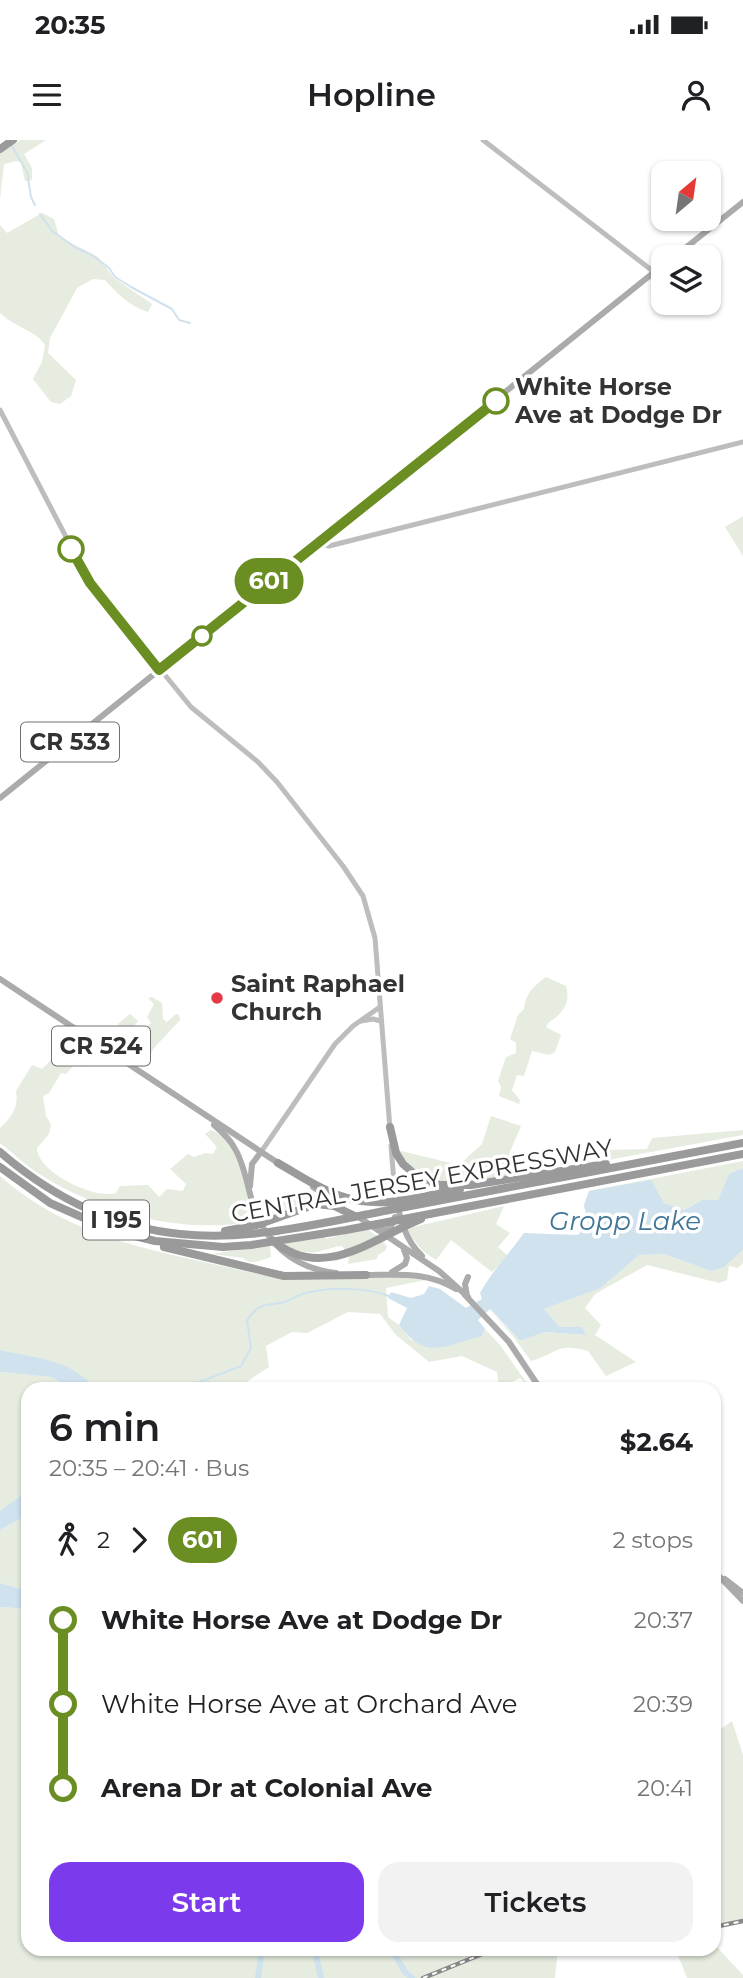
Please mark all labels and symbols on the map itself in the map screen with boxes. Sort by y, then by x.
north arrow [651,161,721,231]
place label: White Horse Ave at Dodge Dr [514,372,722,429]
marker: White Horse Ave at Dodge Dr [483,388,509,414]
unlabelled marker [58,536,84,562]
line badge: 601 [229,558,309,604]
unlabelled marker [192,626,212,646]
road number: CR 533 [21,722,119,762]
place label: Saint Raphael Church [231,969,405,1026]
marker: Saint Raphael Church [209,990,225,1006]
road number: CR 524 [52,1026,150,1065]
street label: CENTRAL JERSEY EXPRESSWAY [229,1132,616,1228]
road number: I 195 [83,1200,149,1240]
water label: Gropp Lake [549,1205,701,1237]

